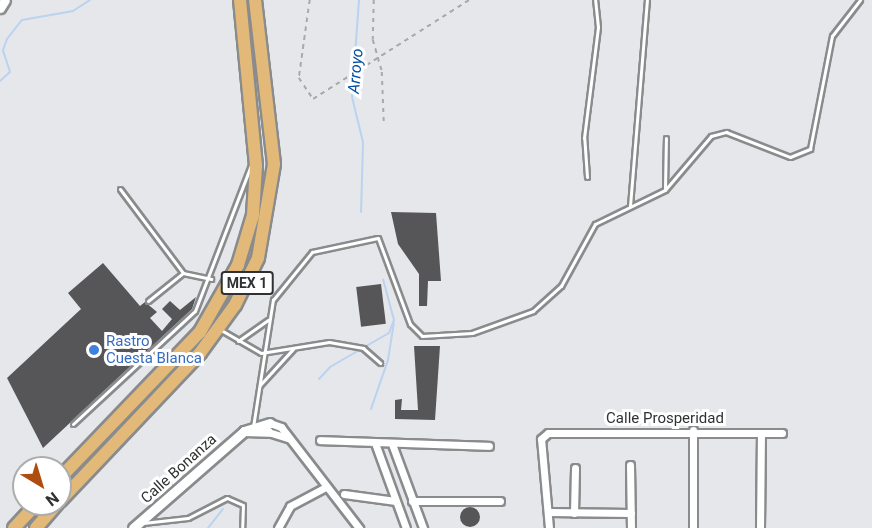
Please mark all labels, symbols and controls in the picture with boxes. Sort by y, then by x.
water label: Arroyo [344,48,368,94]
road number: MEX 1 [220,272,274,294]
place label: Rastro Cuesta Blanca [106,332,202,367]
marker: Rastro Cuesta Blanca [87,343,101,357]
street label: Calle Prosperidad [606,410,724,428]
street label: Calle Bonanza [138,430,220,508]
north arrow [12,456,72,516]
text: N [42,488,62,510]

